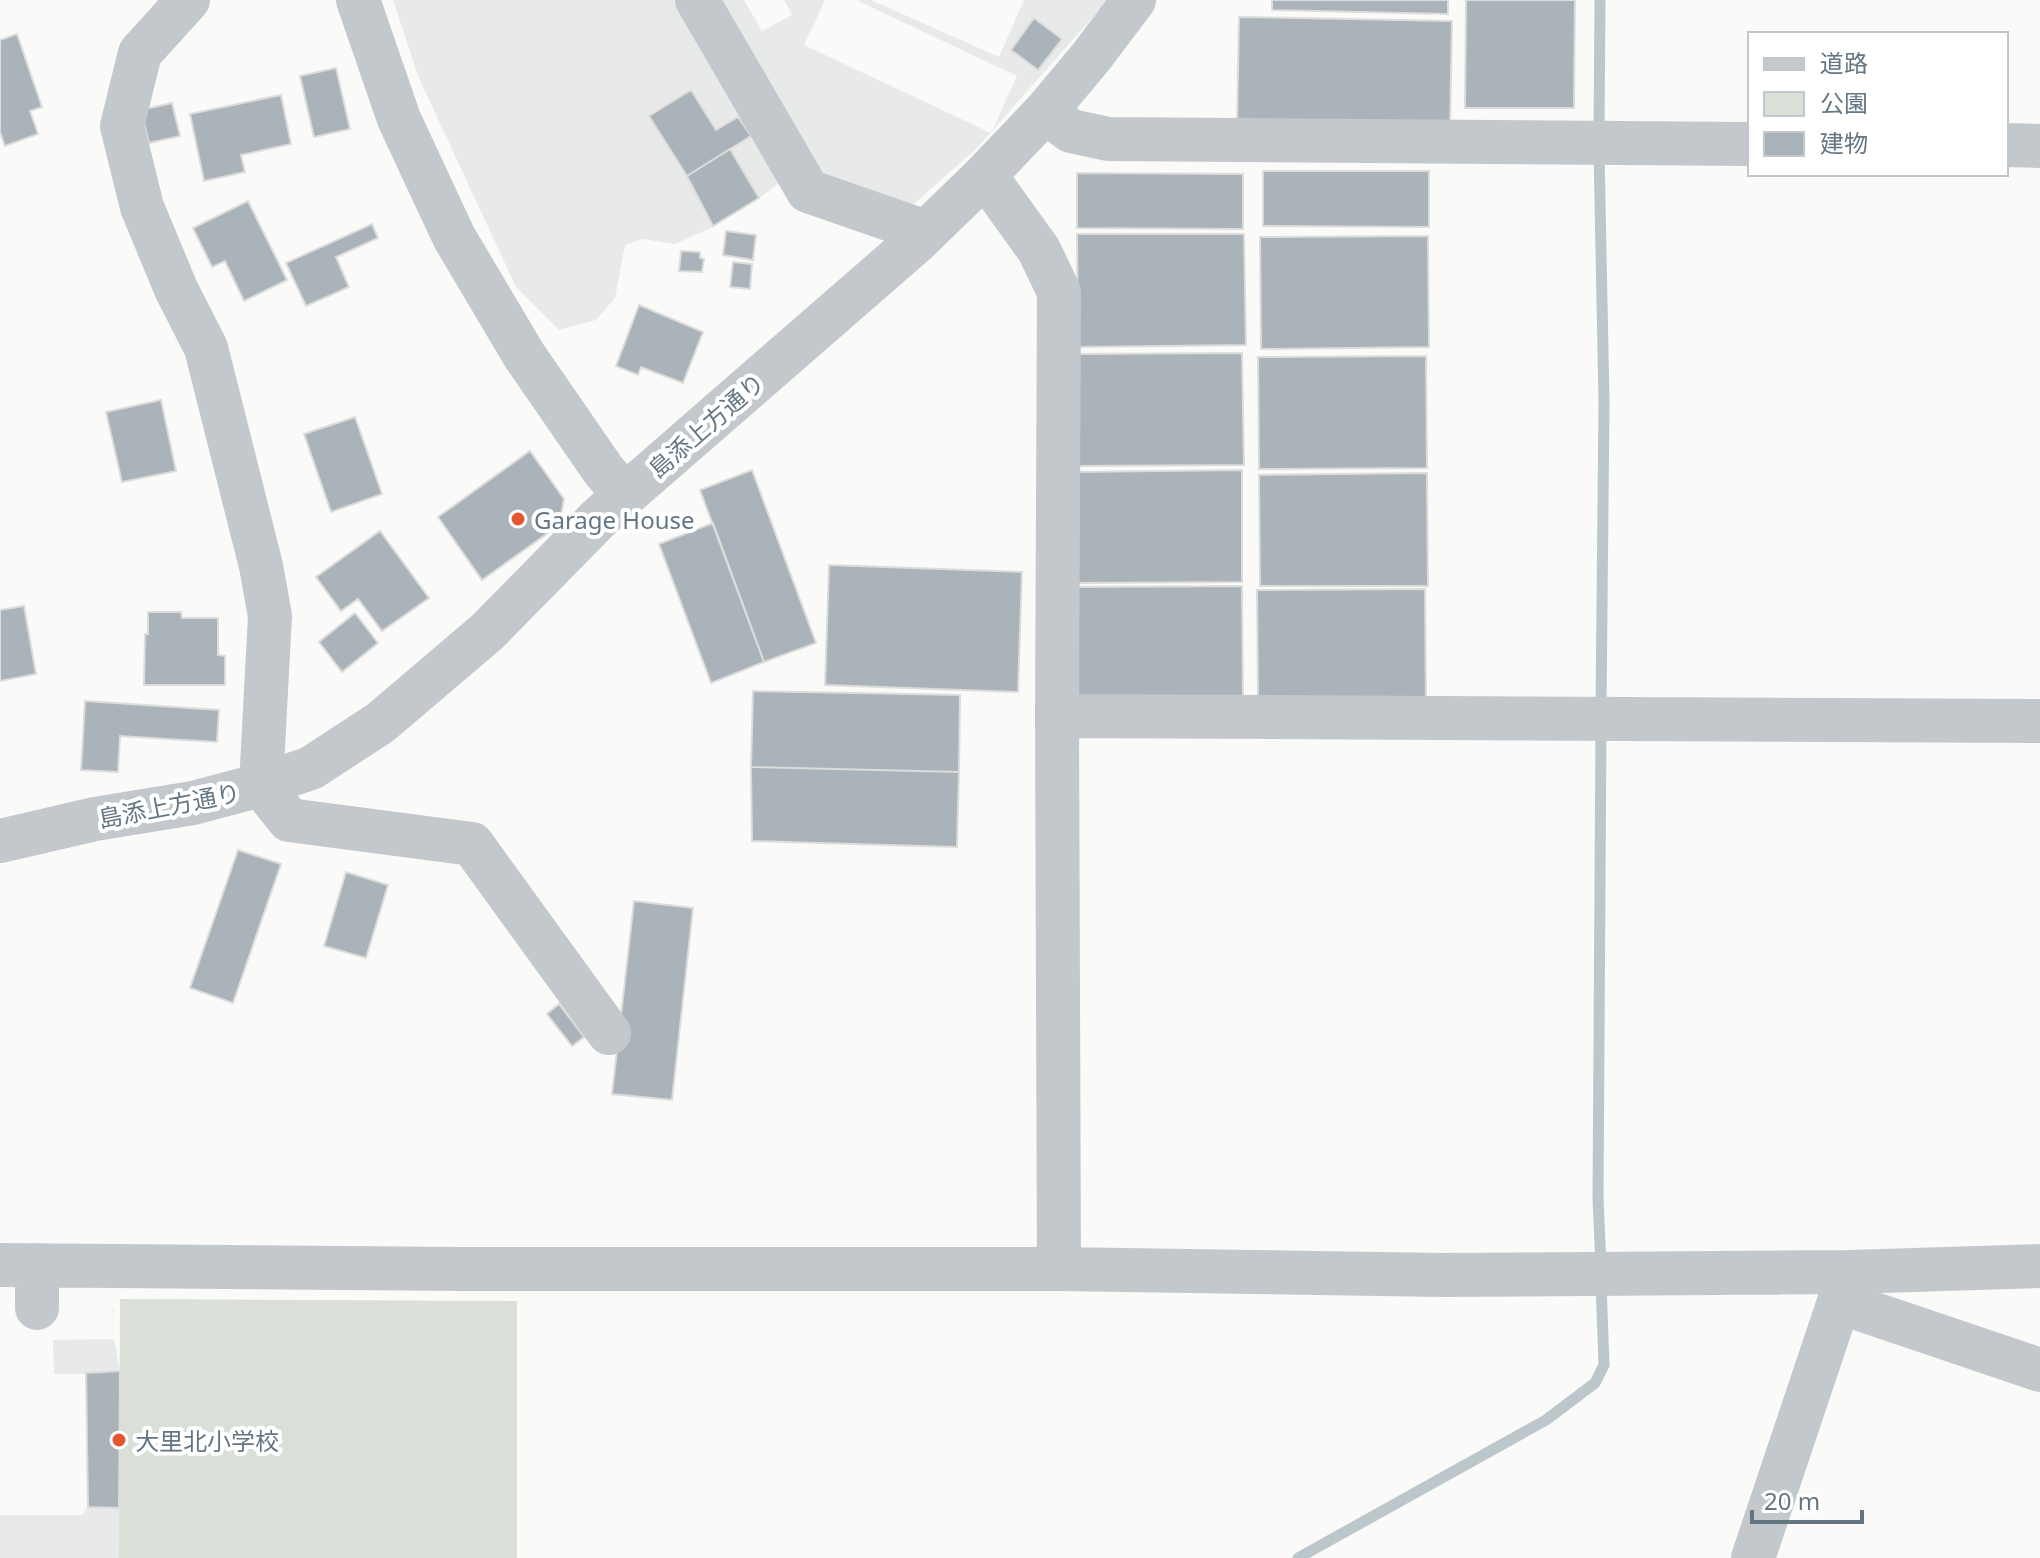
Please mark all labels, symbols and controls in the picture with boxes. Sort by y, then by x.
legend [1748,32,2008,176]
text: 道路 [1820,46,1868,79]
text: 公園 [1820,86,1868,119]
text: 建物 [1820,126,1868,159]
street label: 島添上方通り [641,365,771,485]
place label: Garage House [534,503,695,536]
marker: Garage House [509,510,527,528]
street label: 島添上方通り [95,775,243,835]
place label: 大里北小学校 [135,1424,279,1457]
marker: 大里北小学校 [110,1431,128,1449]
scale bar [1752,1474,1862,1524]
text: 20 m [1764,1484,1820,1517]

